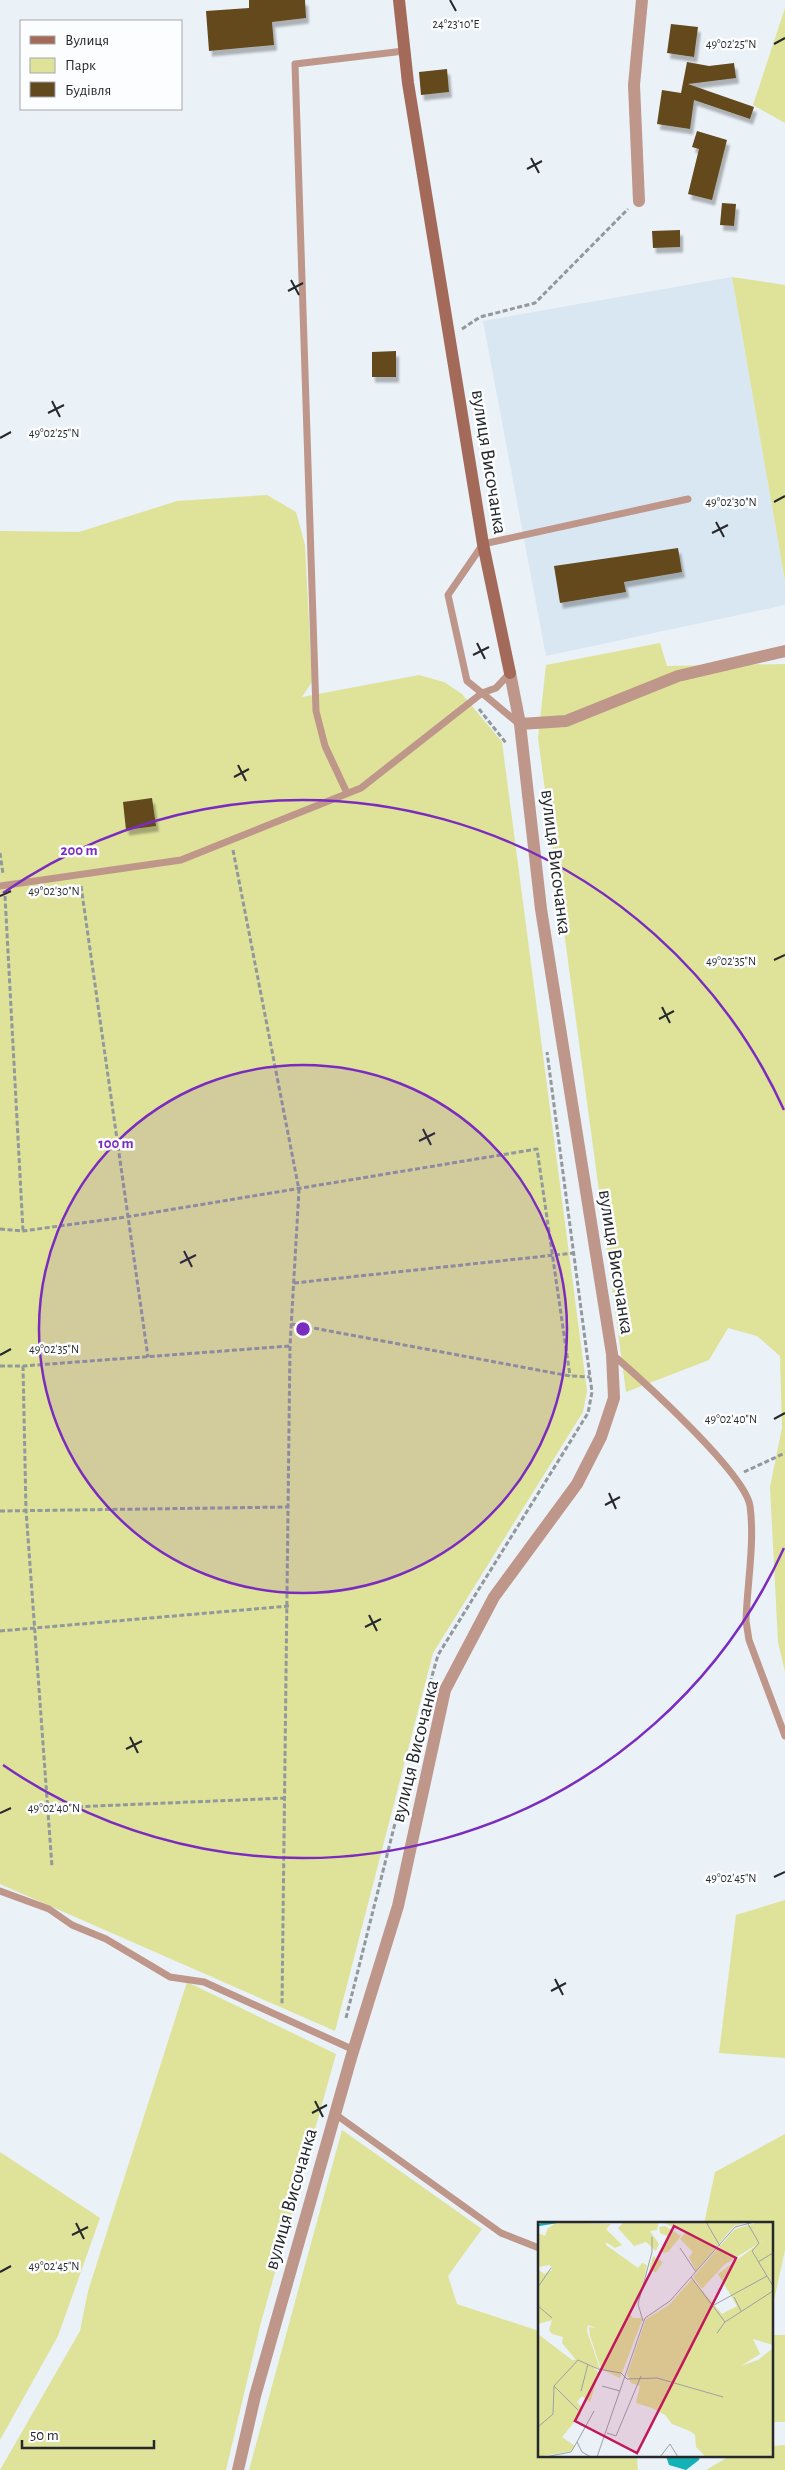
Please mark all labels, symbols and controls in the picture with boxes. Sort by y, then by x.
text: 24°23'10"E [433,18,480,30]
legend [20,20,182,110]
text: Вулиця [65,33,109,48]
text: 49°02'25"N [706,38,756,50]
text: Парк [65,58,96,73]
text: Будівля [65,83,111,98]
street label: вулиця Височанка [468,388,510,536]
text: 49°02'25"N [29,427,79,439]
text: 49°02'30"N [705,496,757,508]
street label: вулиця Височанка [537,788,575,936]
text: 200 m [60,843,98,858]
text: 49°02'30"N [28,885,80,897]
text: 49°02'35"N [706,955,756,967]
text: 100 m [98,1136,134,1151]
street label: вулиця Височанка [595,1188,637,1336]
centre of rings [294,1320,312,1338]
text: 49°02'35"N [29,1343,79,1355]
text: 49°02'40"N [705,1413,757,1425]
street label: вулиця Височанка [388,1678,442,1824]
text: 49°02'40"N [28,1802,80,1814]
text: 49°02'45"N [705,1872,757,1884]
street label: вулиця Височанка [261,2126,321,2272]
inset map [538,2222,772,2458]
text: 49°02'45"N [28,2260,80,2272]
scale bar [22,2418,155,2450]
text: 50 m [30,2428,59,2443]

